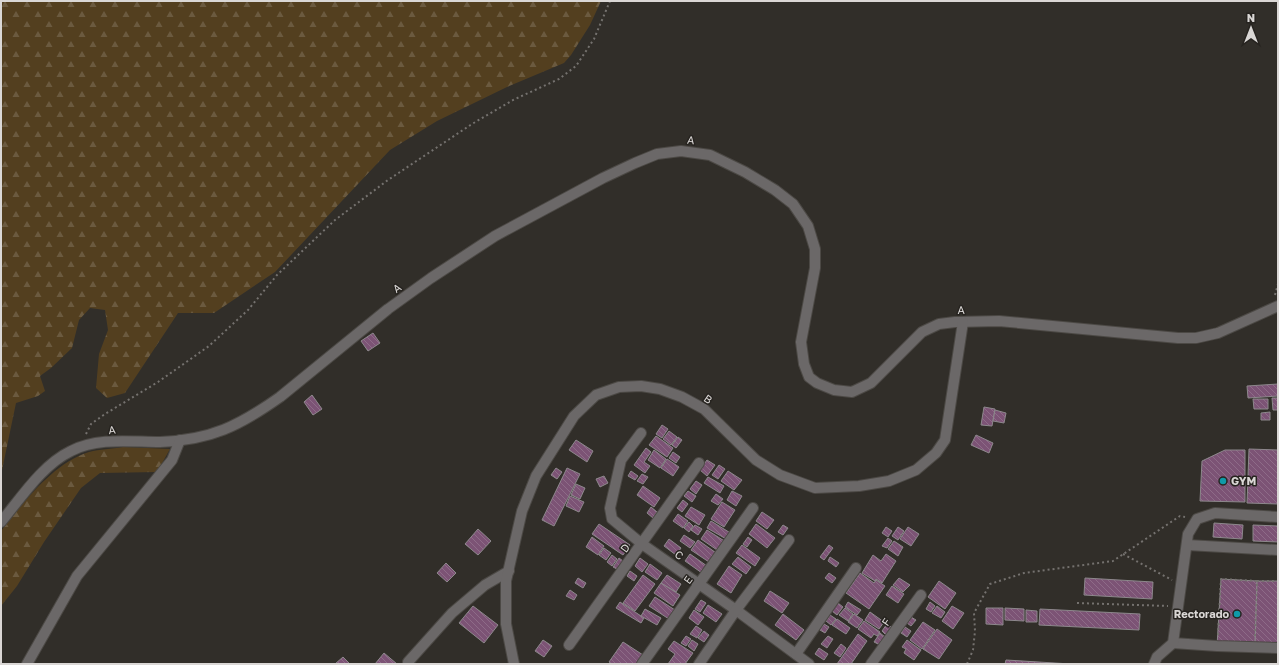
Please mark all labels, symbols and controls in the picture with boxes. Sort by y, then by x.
north arrow [1231,8,1271,48]
text: N [1247,11,1255,24]
street label: A [687,133,696,146]
street label: A [390,280,404,295]
street label: A [957,303,965,316]
street label: B [702,391,715,406]
street label: A [108,423,117,436]
place label: GYM [1231,474,1257,487]
marker: GYM [1218,476,1228,486]
street label: D [617,541,632,555]
street label: C [672,547,686,562]
street label: E [680,573,695,586]
place label: Rectorado [1174,607,1229,620]
marker: Rectorado [1232,609,1242,619]
street label: F [878,615,893,628]

